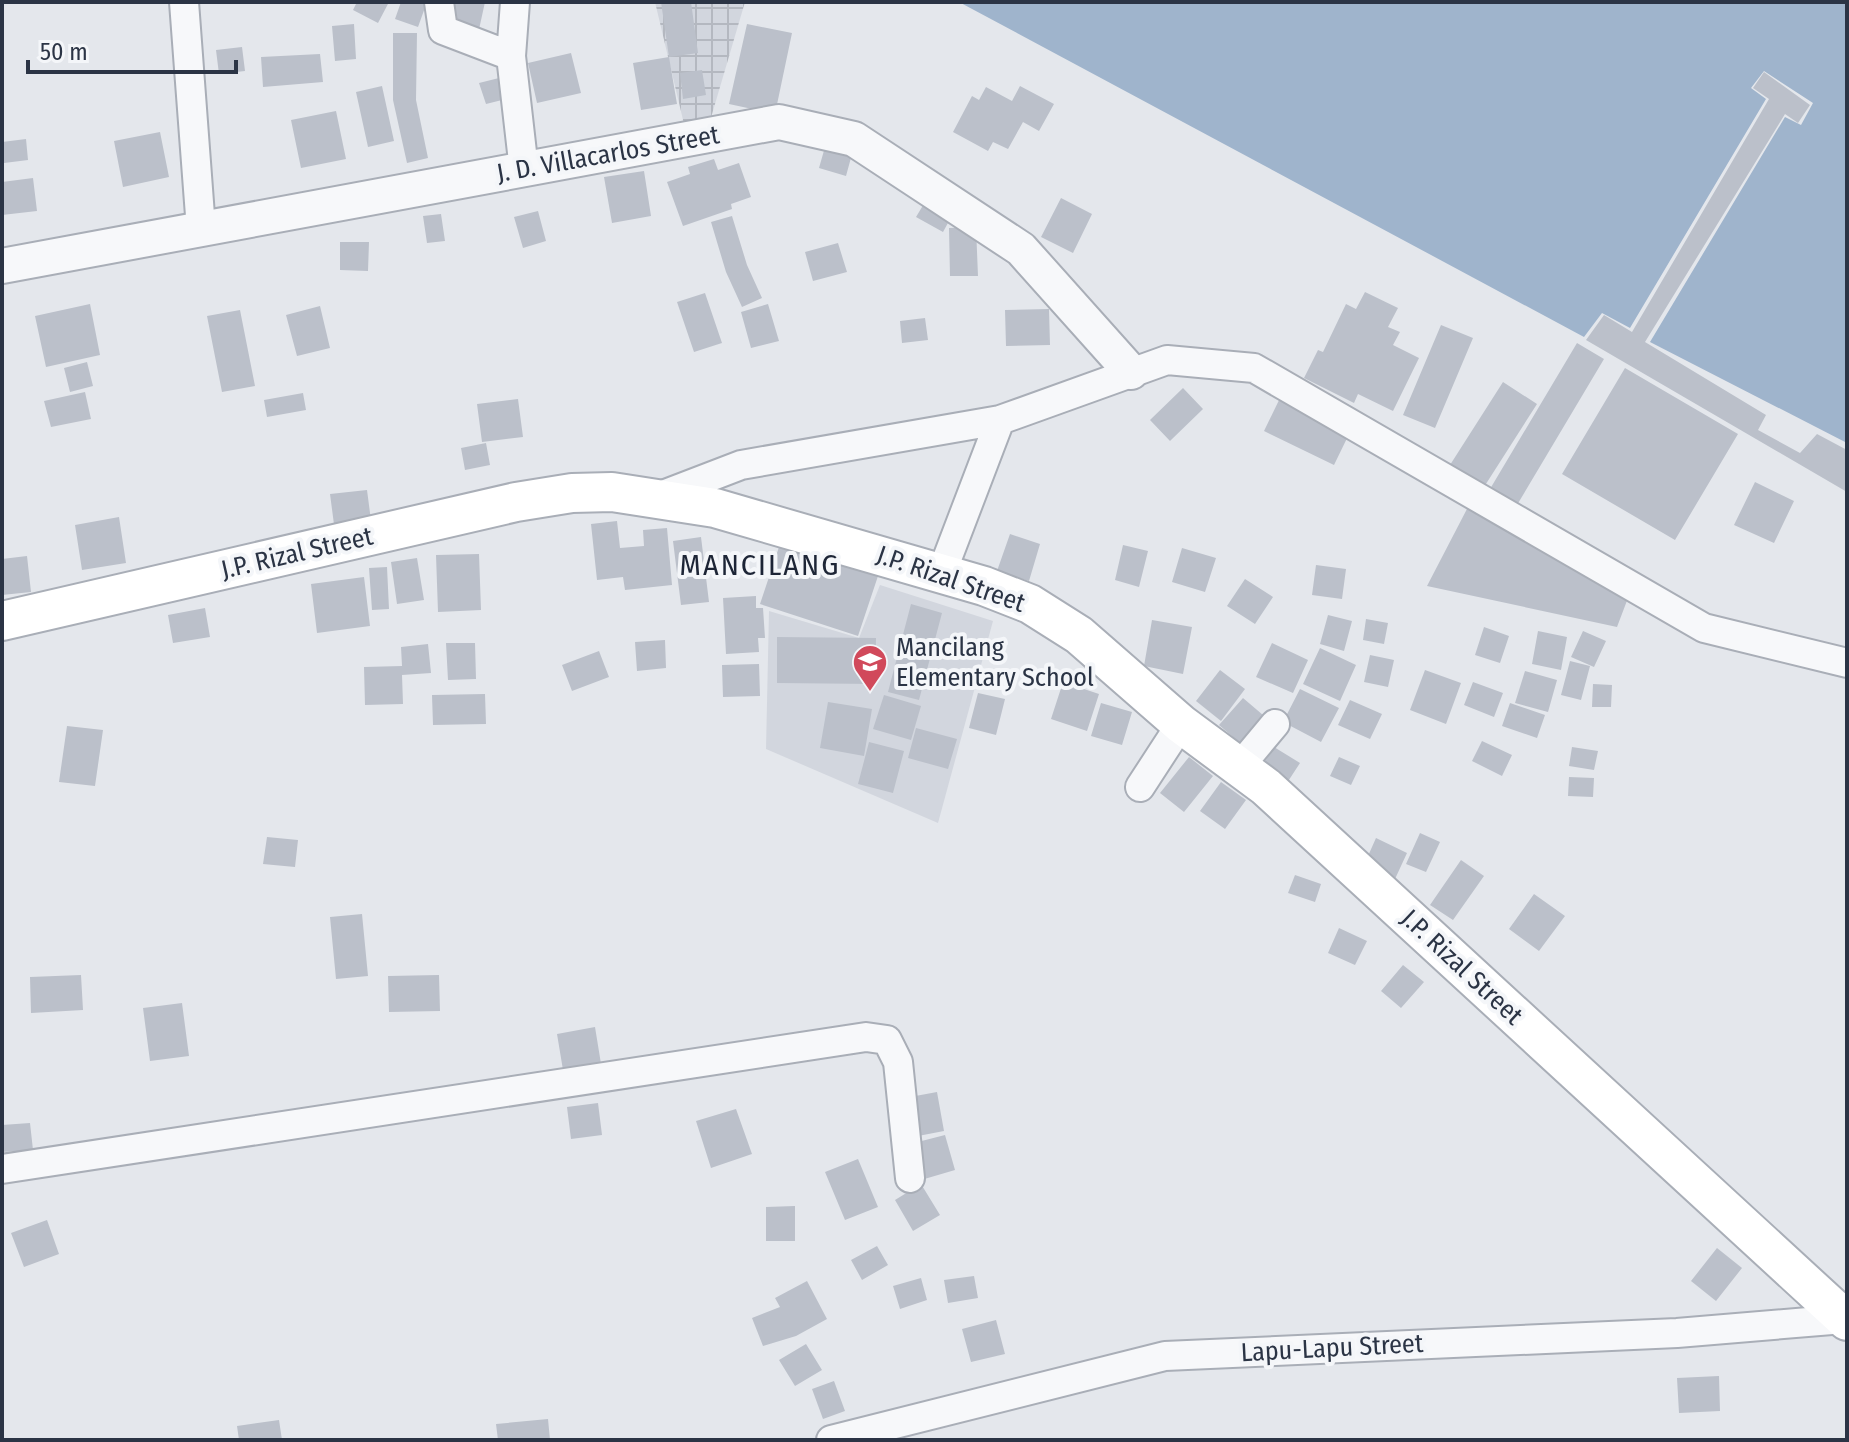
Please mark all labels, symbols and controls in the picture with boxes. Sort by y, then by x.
scale bar [28,24,236,74]
text: 50 m [40,38,88,66]
street label: J. D. Villacarlos Street [494,119,722,189]
street label: J.P. Rizal Street [218,520,376,586]
street label: J.P. Rizal Street [873,539,1030,619]
district label: MANCILANG [680,547,840,583]
place label: Mancilang Elementary School [896,632,1094,693]
school or university icon: Mancilang Elementary School [851,643,889,693]
street label: J.P. Rizal Street [1395,903,1530,1031]
street label: Lapu-Lapu Street [1240,1328,1425,1368]

